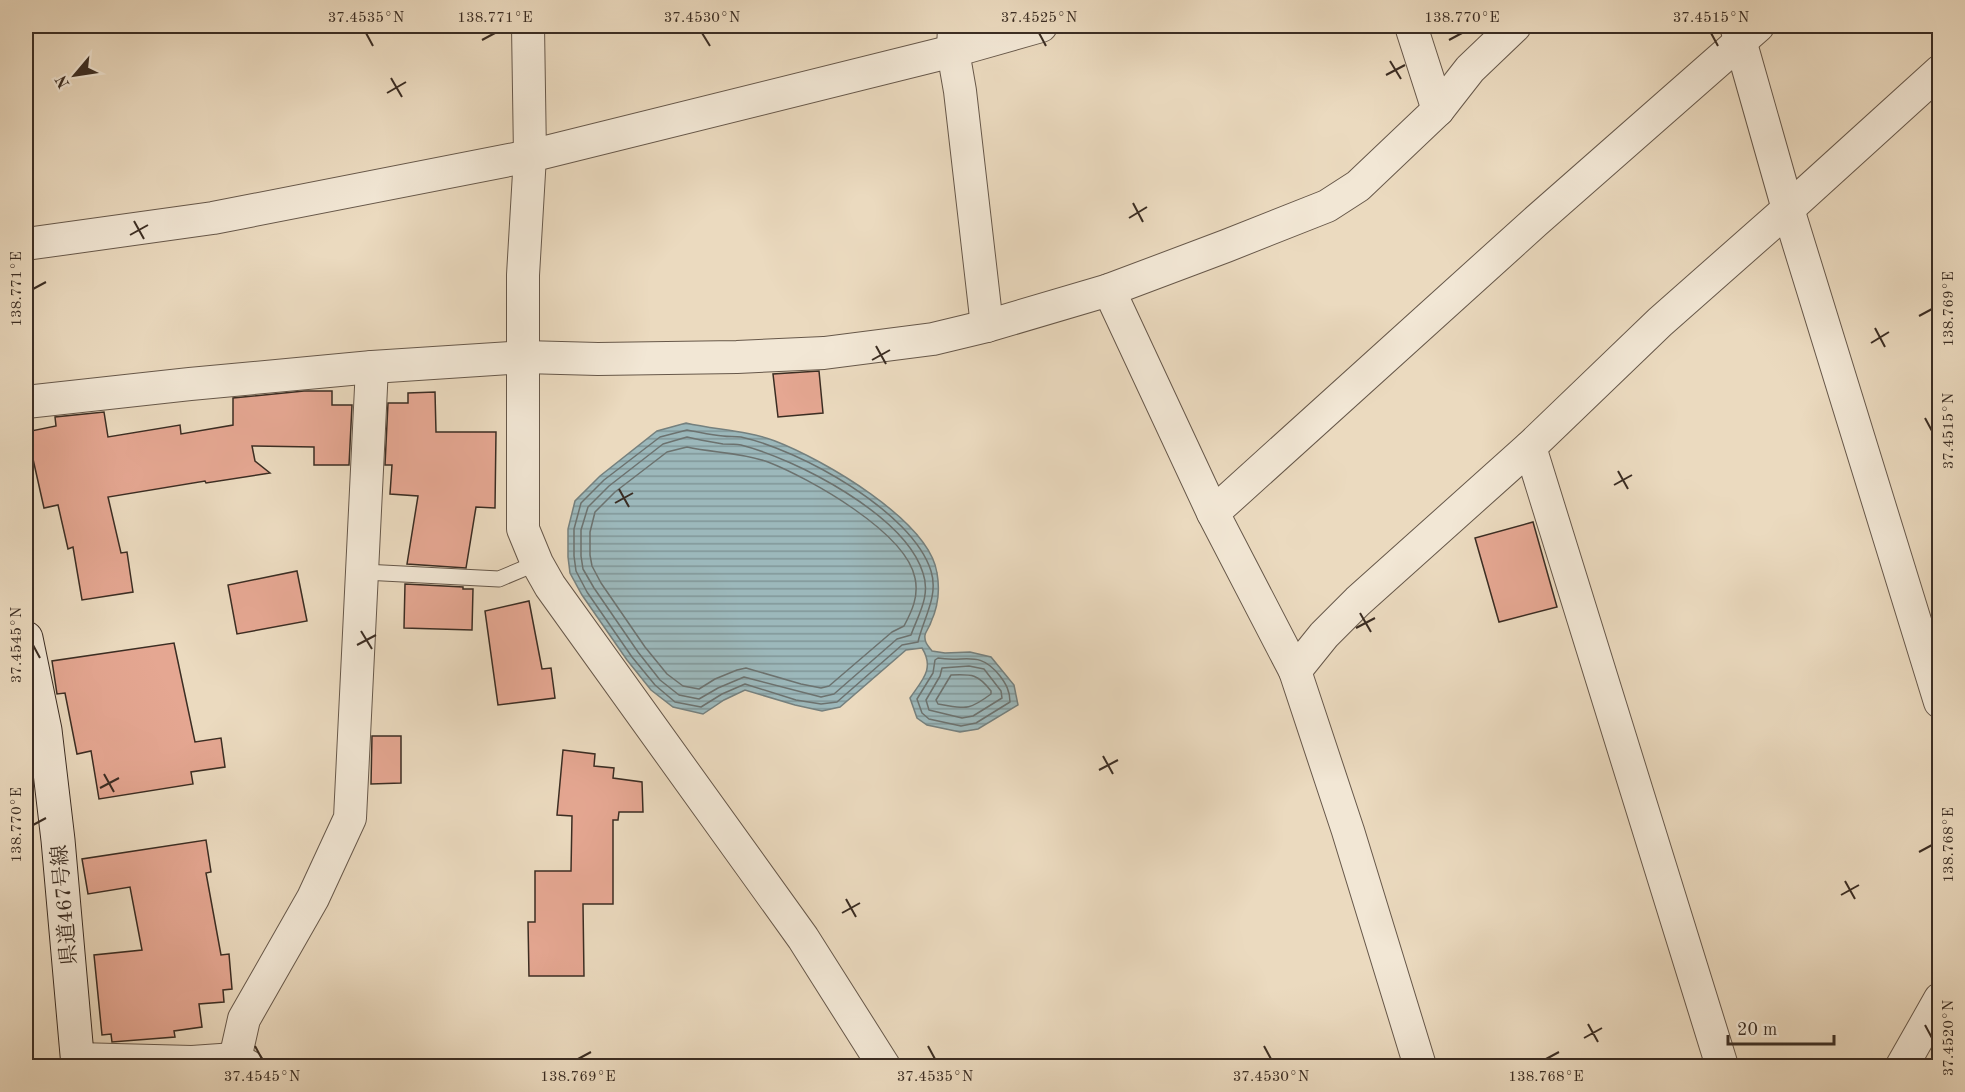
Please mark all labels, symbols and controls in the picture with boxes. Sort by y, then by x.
text: 37.4535°N [328,11,405,26]
text: 138.771°E [457,11,533,26]
text: 37.4530°N [664,11,741,26]
text: 37.4525°N [1001,11,1078,26]
text: 138.770°E [1424,11,1500,26]
text: 37.4515°N [1673,11,1750,26]
north arrow [45,45,105,105]
text: N [53,71,74,91]
text: 138.771°E [10,251,25,327]
text: 138.769°E [1942,271,1957,347]
text: 37.4515°N [1942,392,1957,469]
text: 37.4545°N [10,606,25,683]
text: 138.770°E [10,787,25,863]
text: 138.768°E [1942,807,1957,883]
street label: 県道467号線 [48,844,81,966]
text: 37.4520°N [1942,999,1957,1076]
scale bar [1728,1008,1834,1046]
text: 20 m [1737,1021,1777,1039]
text: 37.4545°N [224,1070,301,1085]
text: 138.769°E [540,1070,616,1085]
text: 37.4535°N [897,1070,974,1085]
text: 37.4530°N [1233,1070,1310,1085]
text: 138.768°E [1508,1070,1584,1085]

